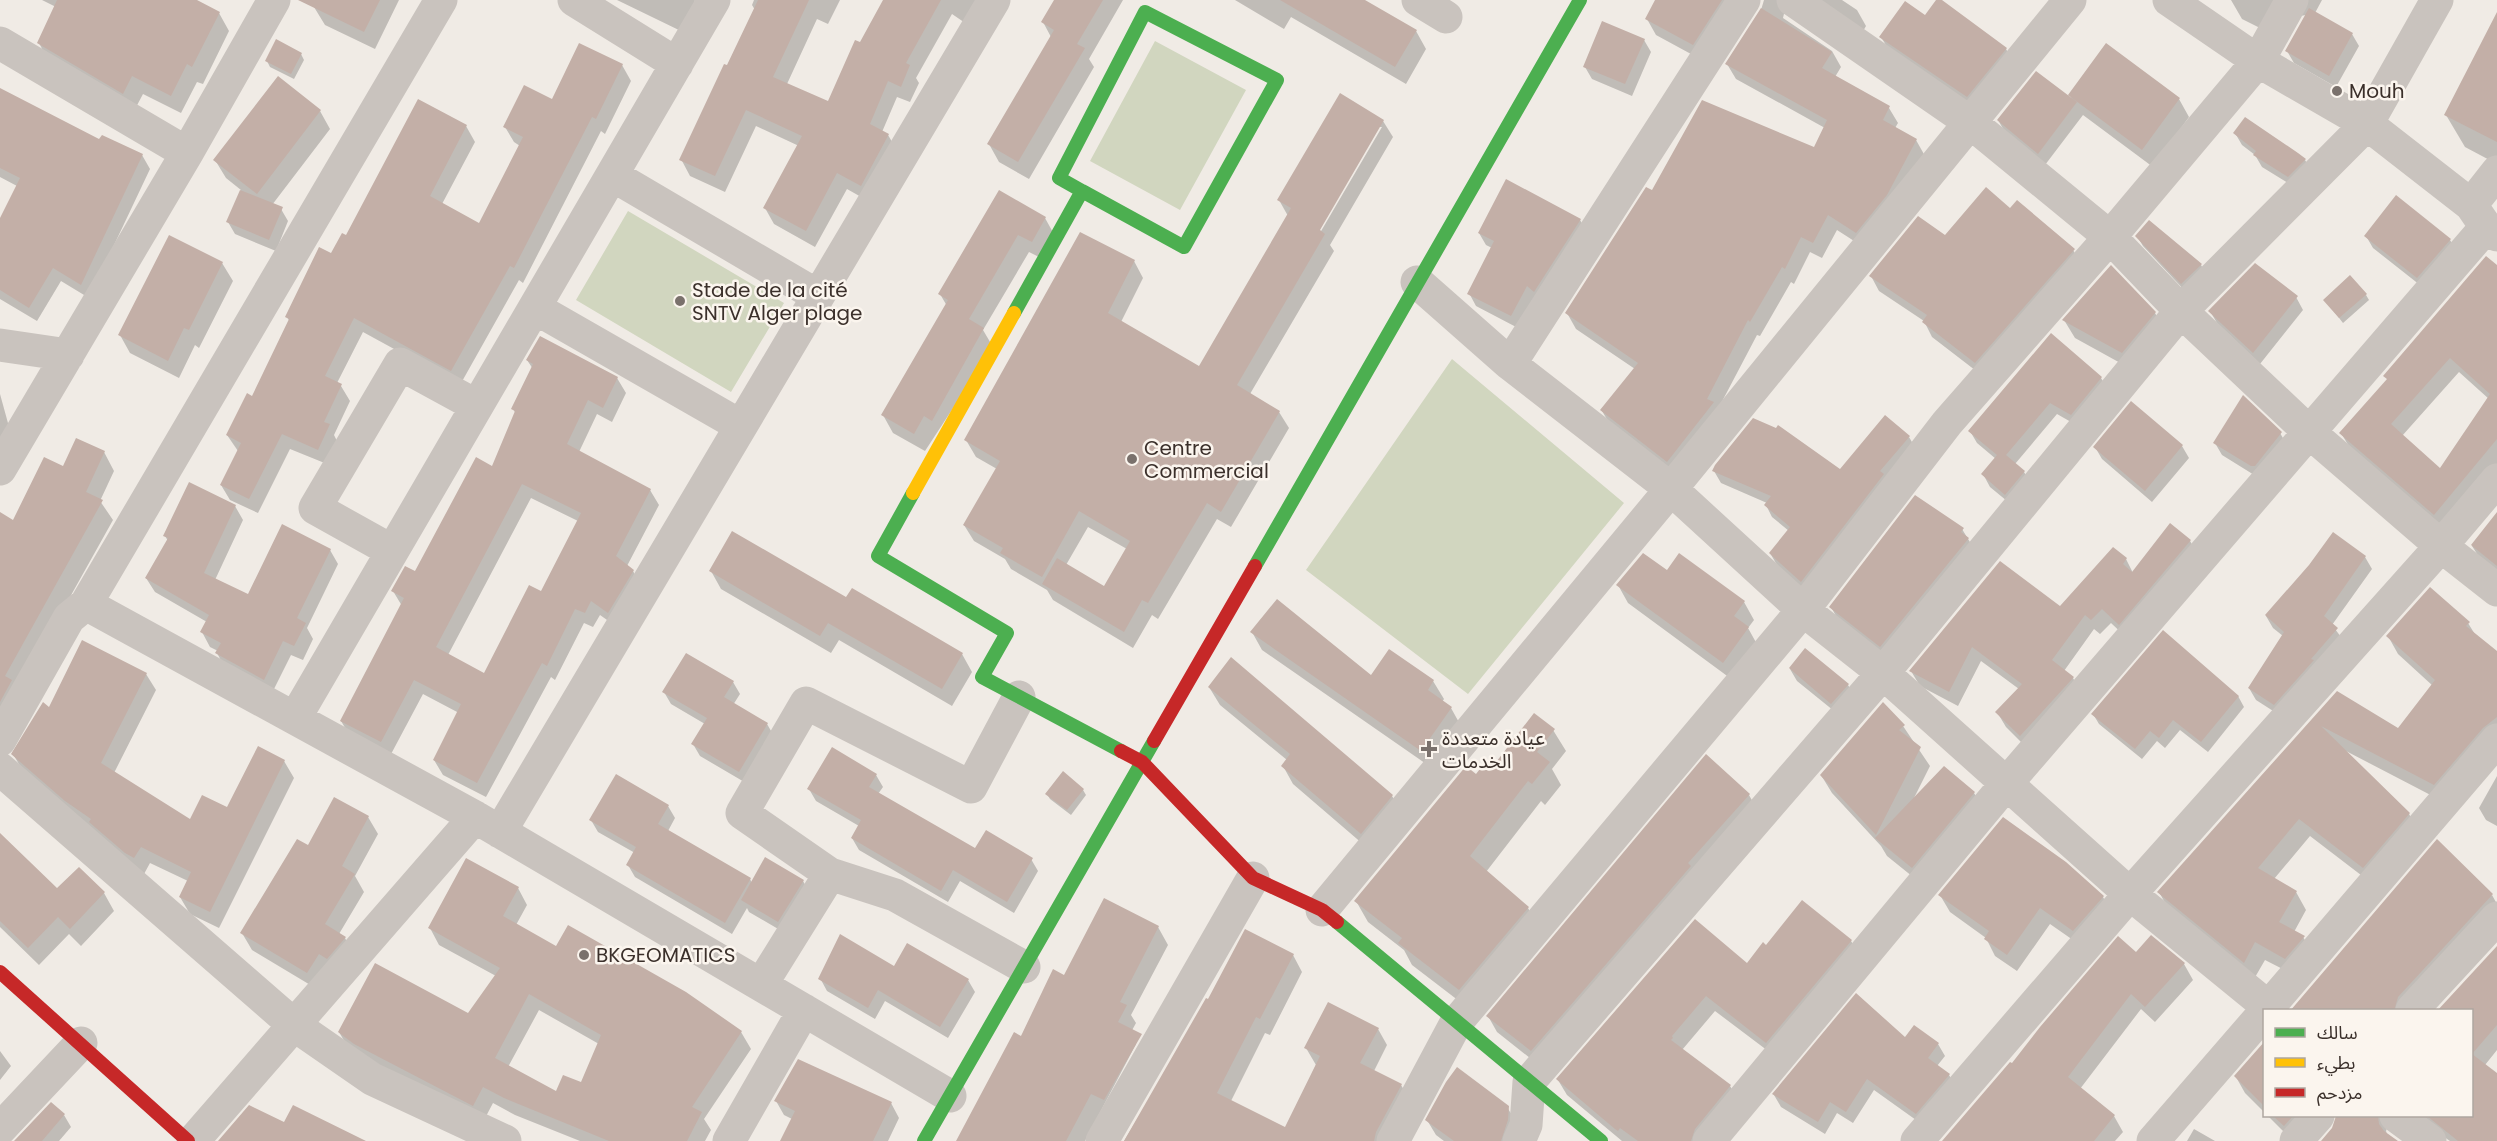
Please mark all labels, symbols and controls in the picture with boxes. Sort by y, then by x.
place label: Mouh [2349,77,2405,105]
marker: Mouh [2330,84,2344,98]
place label: Stade de la cité SNTV Alger plage [692,276,862,327]
marker: Stade de la cité SNTV Alger plage [673,294,687,308]
place label: Centre Commercial [1144,434,1269,485]
marker: Centre Commercial [1125,452,1139,466]
place label: عيادة متعددة الخدمات [1442,724,1545,775]
marker: عيادة متعددة الخدمات [1420,740,1438,758]
place label: BKGEOMATICS [596,941,735,969]
marker: BKGEOMATICS [577,948,591,962]
legend [2263,1009,2473,1117]
text: سالك [2317,1020,2358,1045]
text: بطيء [2317,1050,2355,1076]
text: مزدحم [2317,1080,2362,1106]

